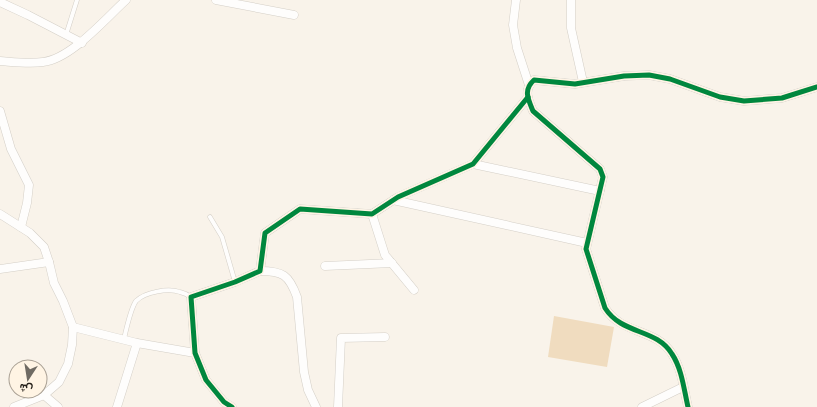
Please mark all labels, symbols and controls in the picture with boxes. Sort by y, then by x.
north arrow [8,359,48,399]
text: ش [18,381,34,396]

